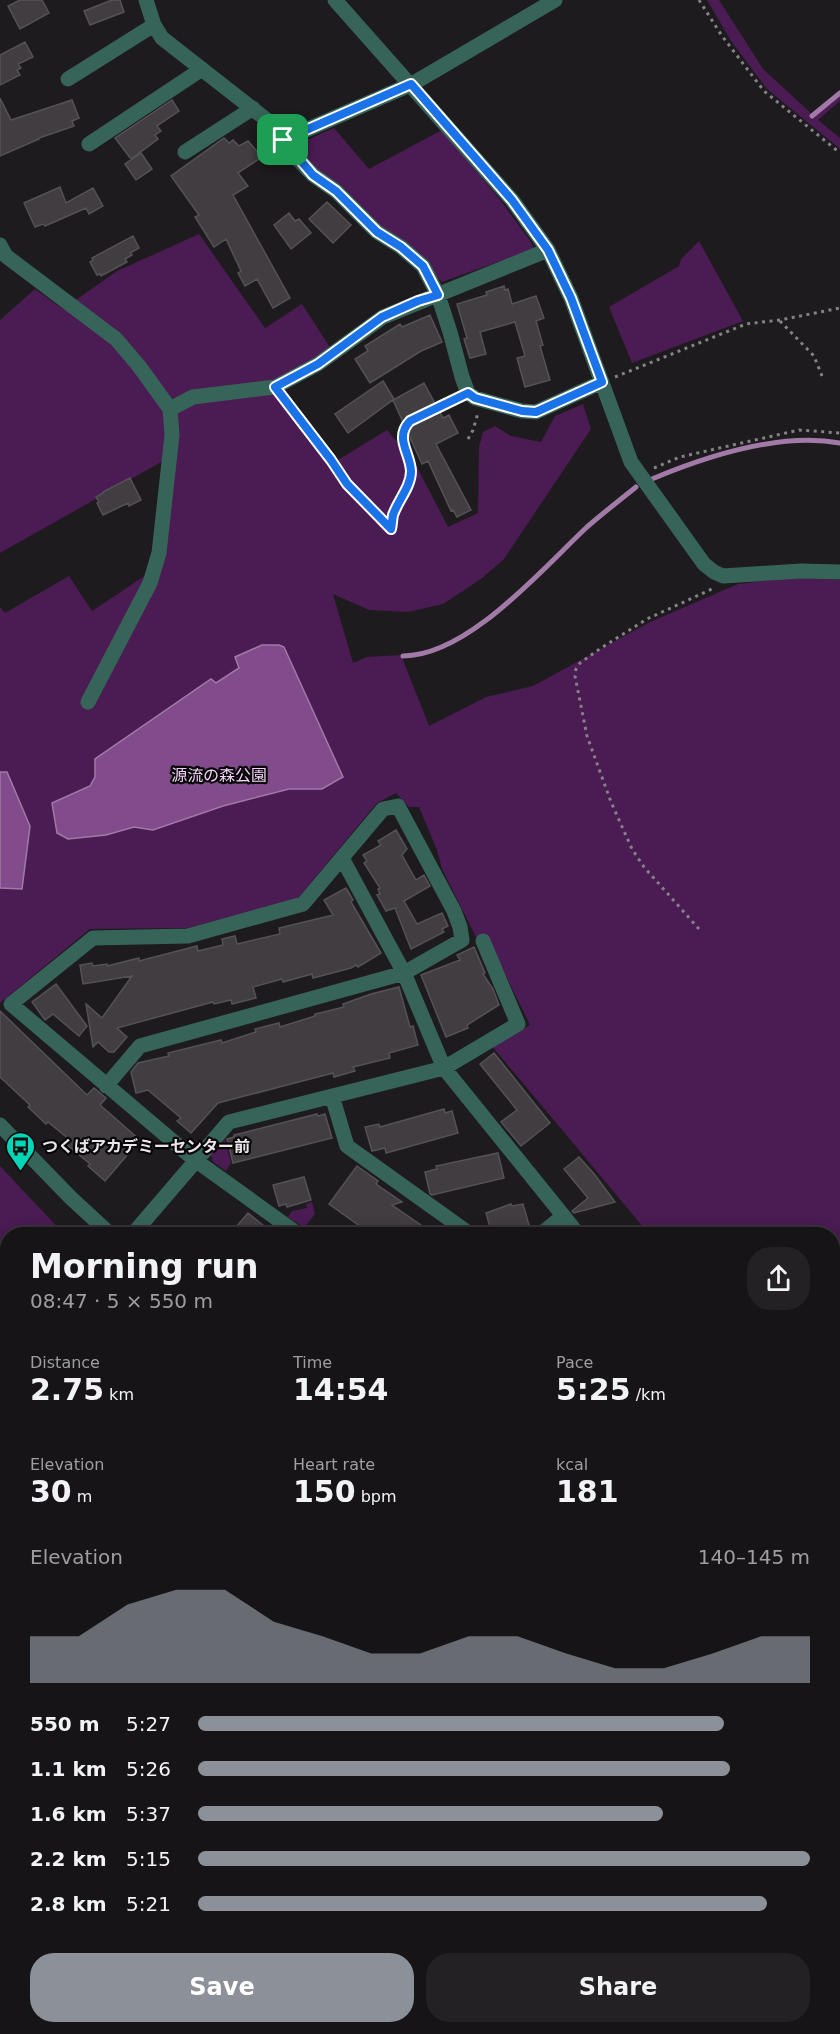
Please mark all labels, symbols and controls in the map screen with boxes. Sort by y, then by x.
pin [257,114,308,165]
icon: arrive [266,123,299,156]
park label: 源流の森公園 [171,766,267,785]
bus stop icon: つくばアカデミーセンター前 [5,1130,37,1172]
place label: つくばアカデミーセンター前 [42,1137,250,1156]
text: Morning run [30,1247,258,1286]
button: share [747,1247,810,1310]
text: 08:47 · 5 × 550 m [30,1289,213,1313]
text: Distance [30,1353,100,1372]
text: Time [293,1353,332,1372]
text: Pace [556,1353,593,1372]
text: 2.75 [30,1372,104,1407]
text: 14:54 [293,1372,389,1407]
text: 5:25 [556,1372,631,1407]
text: km [104,1385,134,1404]
text: /km [631,1385,666,1404]
text: Elevation [30,1455,104,1474]
text: Heart rate [293,1455,375,1474]
text: kcal [556,1455,588,1474]
text: 30 [30,1474,72,1509]
text: 150 [293,1474,356,1509]
text: 181 [556,1474,619,1509]
text: m [72,1487,92,1506]
text: bpm [356,1487,397,1506]
text: Elevation [30,1545,123,1569]
text: 140–145 m [698,1545,810,1569]
text: 550 m [30,1712,100,1736]
text: 5:27 [126,1712,171,1736]
text: 1.1 km [30,1757,107,1781]
text: 5:26 [126,1757,171,1781]
text: 1.6 km [30,1802,107,1826]
text: 5:37 [126,1802,171,1826]
text: 2.2 km [30,1847,107,1871]
text: 5:15 [126,1847,171,1871]
text: 2.8 km [30,1892,107,1916]
text: 5:21 [126,1892,171,1916]
button: Save [30,1953,414,2022]
button: Share [426,1953,810,2022]

